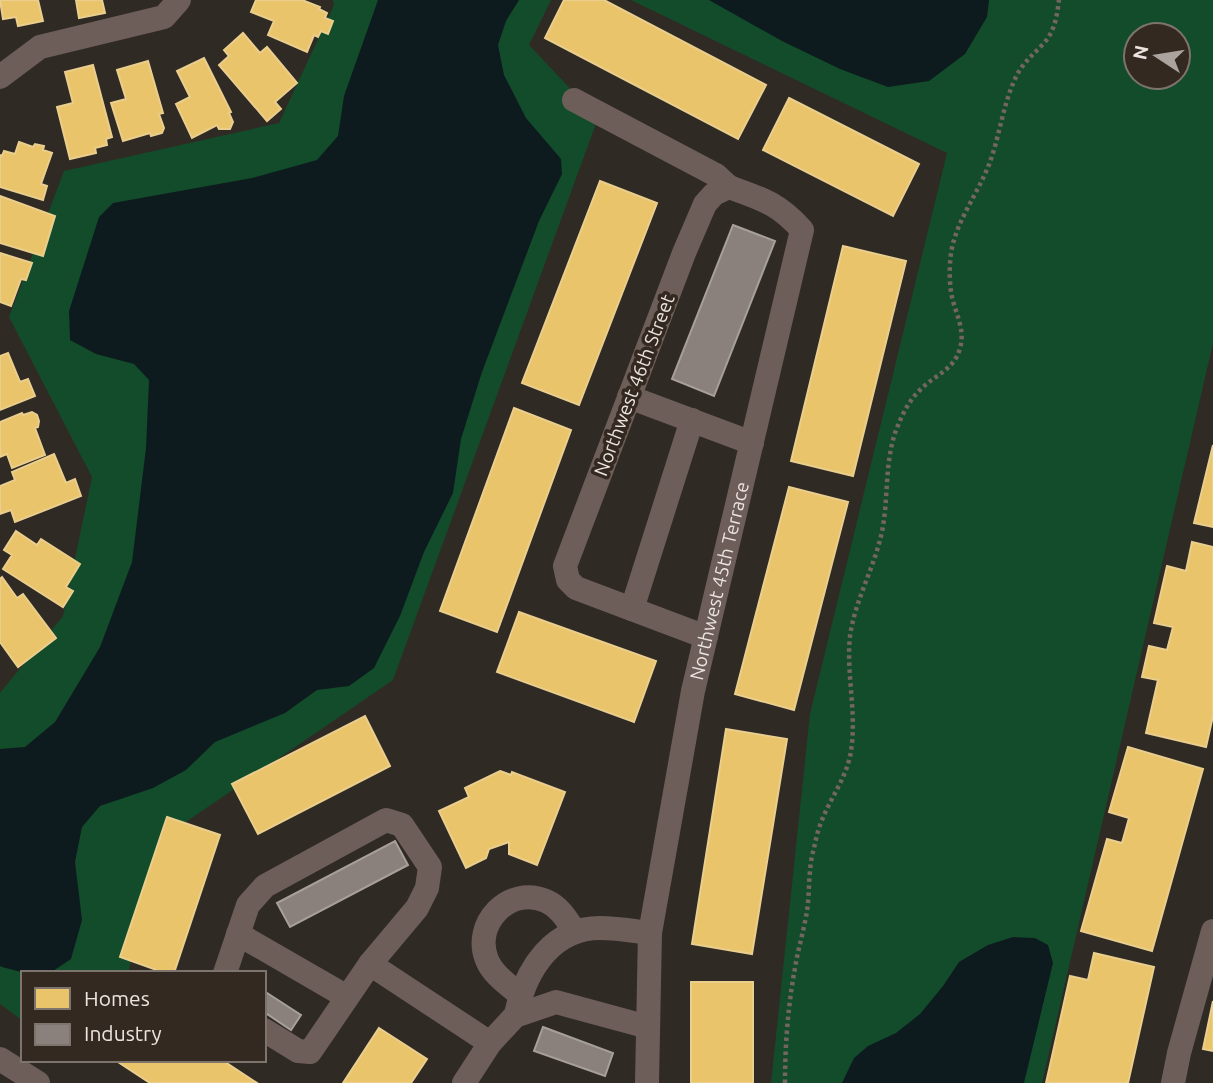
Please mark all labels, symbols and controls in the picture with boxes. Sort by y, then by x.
north arrow [1122,21,1192,91]
text: N [1128,43,1153,62]
street label: Northwest 46th Street [589,291,679,479]
street label: Northwest 45th Terrace [685,479,753,682]
legend [21,971,266,1062]
text: Homes [84,986,150,1010]
text: Industry [84,1021,162,1045]

